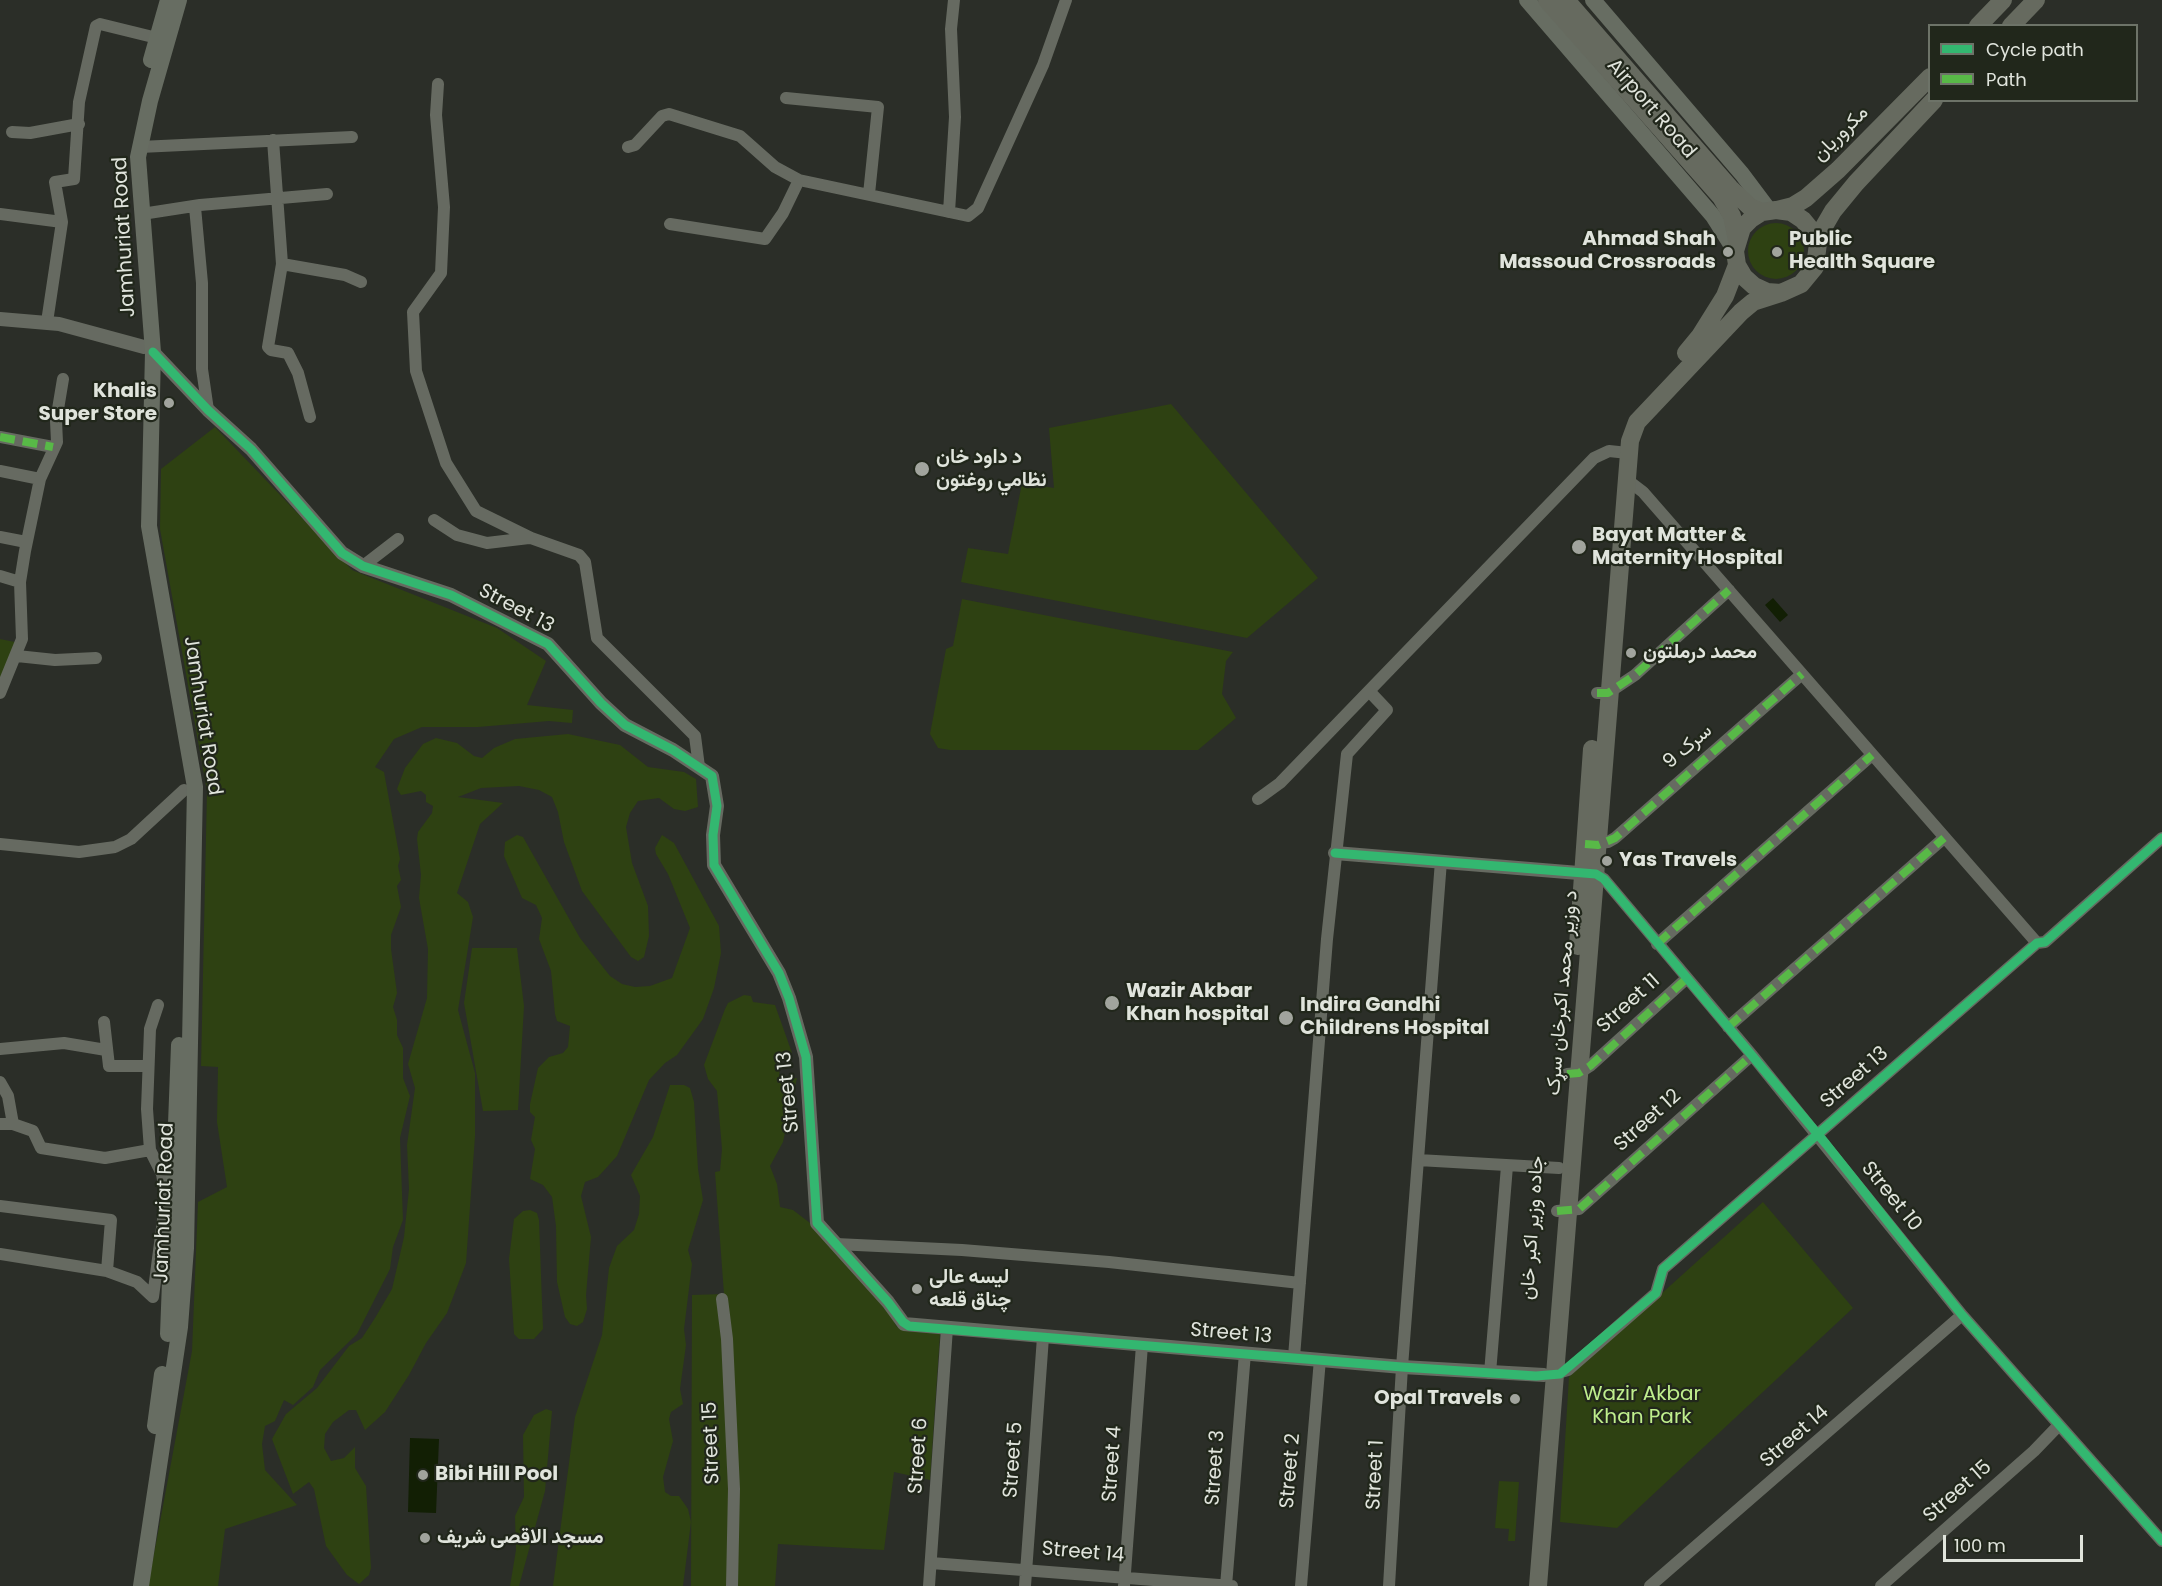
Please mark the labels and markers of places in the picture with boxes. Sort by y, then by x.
place label: Ahmad Shah Massoud Crossroads [1499,228,1716,275]
place label: Public Health Square [1789,228,1935,275]
marker: Ahmad Shah Massoud Crossroads [1721,245,1735,259]
marker: Public Health Square [1770,245,1784,259]
place label: Khalis Super Store [38,380,157,427]
marker: Khalis Super Store [162,396,176,410]
place label: د داود خان نظامي روغتون [936,446,1047,493]
marker: د داود خان نظامي روغتون [913,460,931,478]
place label: Bayat Matter & Maternity Hospital [1592,524,1783,571]
marker: Bayat Matter & Maternity Hospital [1570,538,1588,556]
place label: محمد درملتون [1643,641,1757,665]
marker: محمد درملتون [1624,646,1638,660]
place label: Yas Travels [1619,849,1737,873]
marker: Yas Travels [1600,854,1614,868]
place label: Wazir Akbar Khan hospital [1126,980,1269,1027]
marker: Wazir Akbar Khan hospital [1103,994,1121,1012]
place label: Indira Gandhi Childrens Hospital [1300,994,1489,1041]
marker: Indira Gandhi Childrens Hospital [1277,1009,1295,1027]
place label: لیسه عالی چناق قلعه [929,1266,1011,1313]
marker: لیسه عالی چناق قلعه [910,1282,924,1296]
place label: Opal Travels [1374,1387,1503,1411]
marker: Opal Travels [1508,1392,1522,1406]
place label: Bibi Hill Pool [435,1463,558,1487]
marker: Bibi Hill Pool [416,1468,430,1482]
place label: مسجد الاقصی شریف [437,1526,604,1550]
marker: مسجد الاقصی شریف [418,1531,432,1545]

